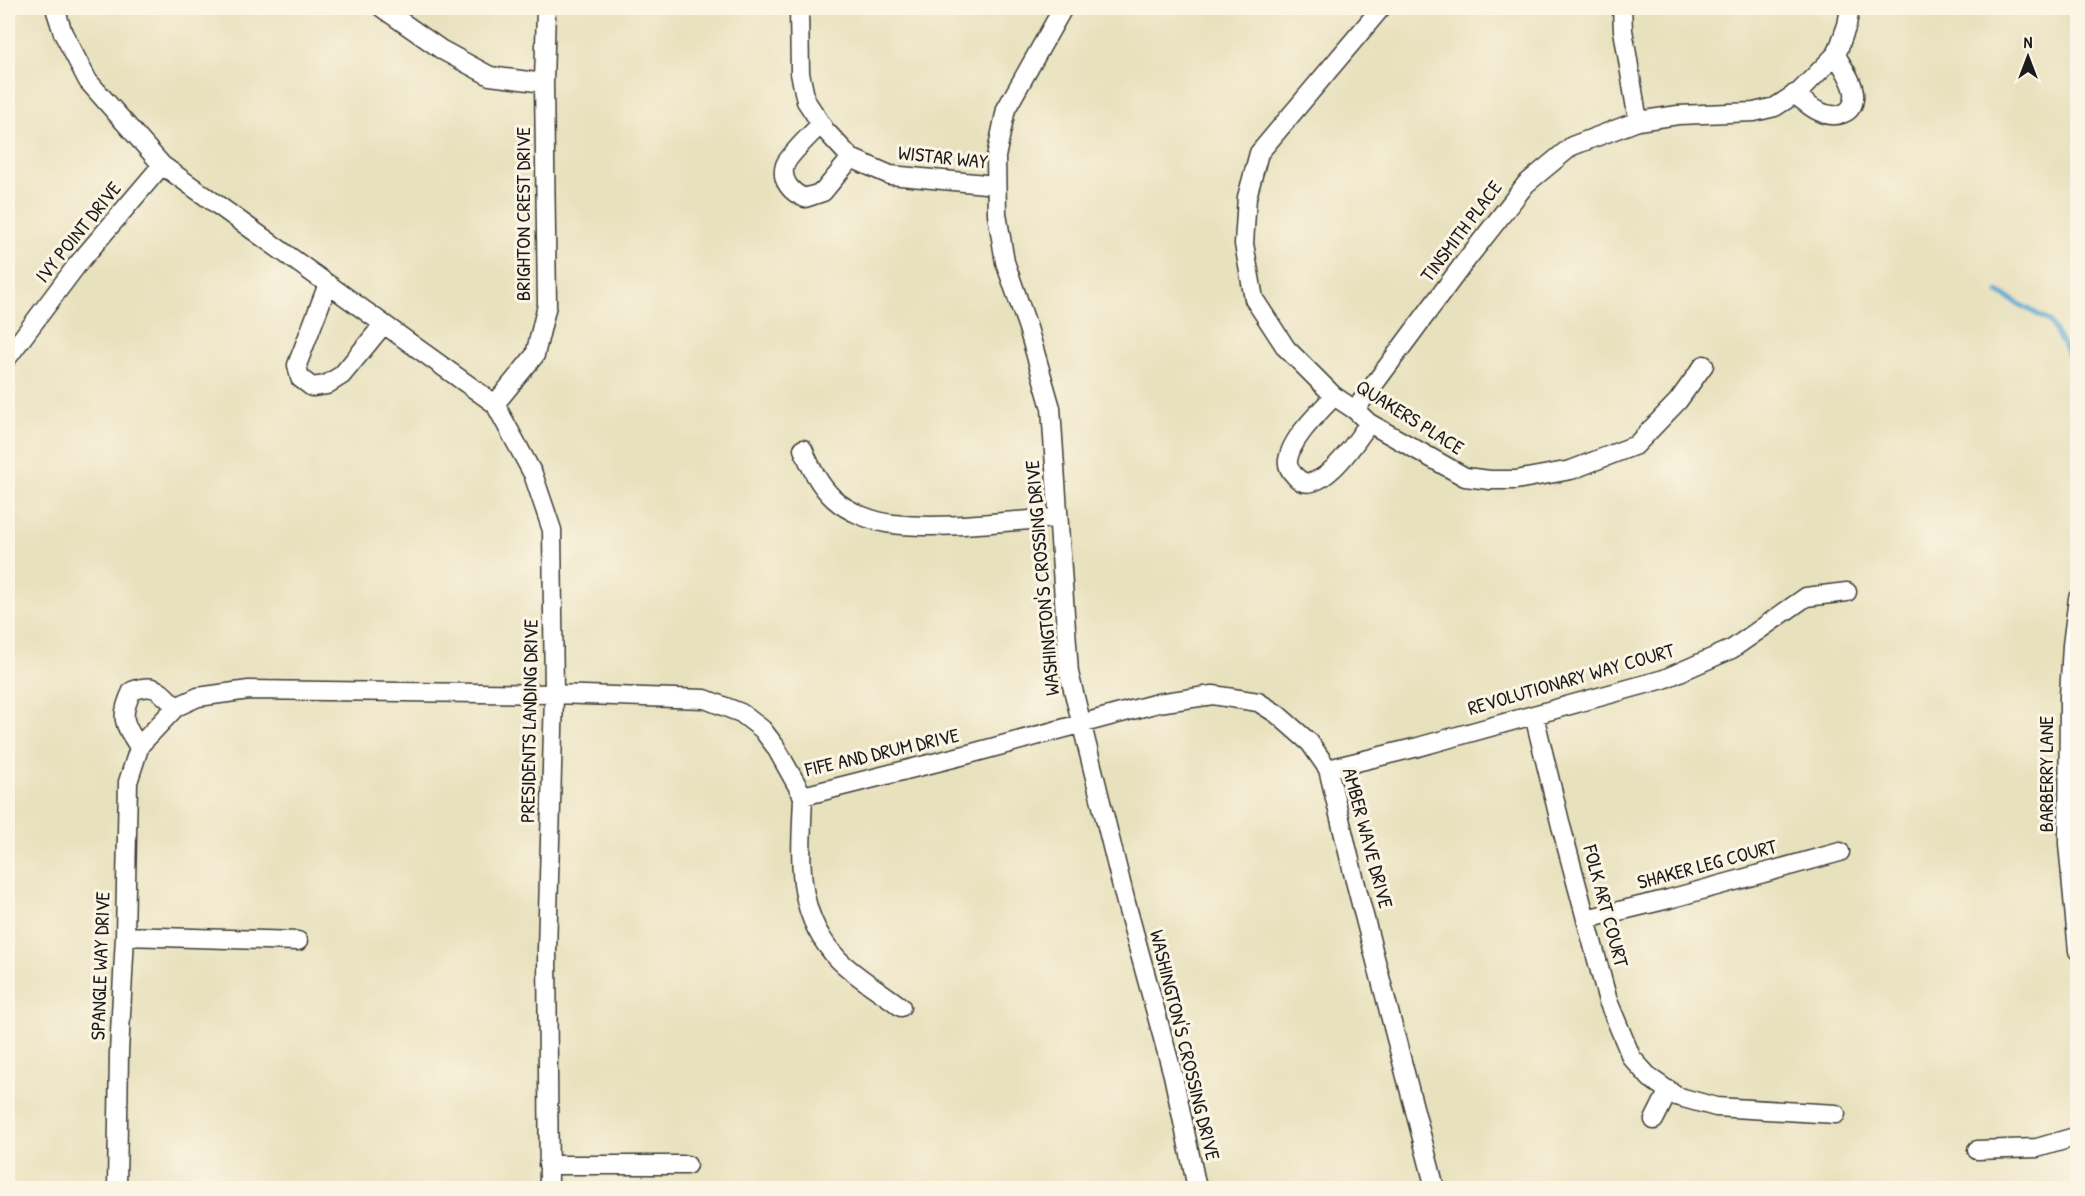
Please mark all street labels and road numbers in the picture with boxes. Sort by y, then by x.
street label: BRIGHTON CREST DRIVE [509,127,536,301]
street label: WISTAR WAY [897,138,989,175]
street label: TINSMITH PLACE [1414,174,1508,287]
street label: IVY POINT DRIVE [28,175,127,288]
street label: QUAKERS PLACE [1351,373,1470,461]
street label: WASHINGTON'S CROSSING DRIVE [1018,459,1065,697]
street label: PRESIDENTS LANDING DRIVE [513,619,544,823]
street label: REVOLUTIONARY WAY COURT [1464,636,1678,721]
street label: BARBERRY LANE [2032,716,2059,832]
street label: FIFE AND DRUM DRIVE [801,721,962,783]
street label: AMBER WAVE DRIVE [1337,765,1400,911]
street label: SHAKER LEG COURT [1634,832,1780,895]
street label: FOLK ART COURT [1577,841,1636,971]
street label: SPANGLE WAY DRIVE [83,891,116,1041]
street label: WASHINGTON'S CROSSING DRIVE [1144,927,1227,1163]

